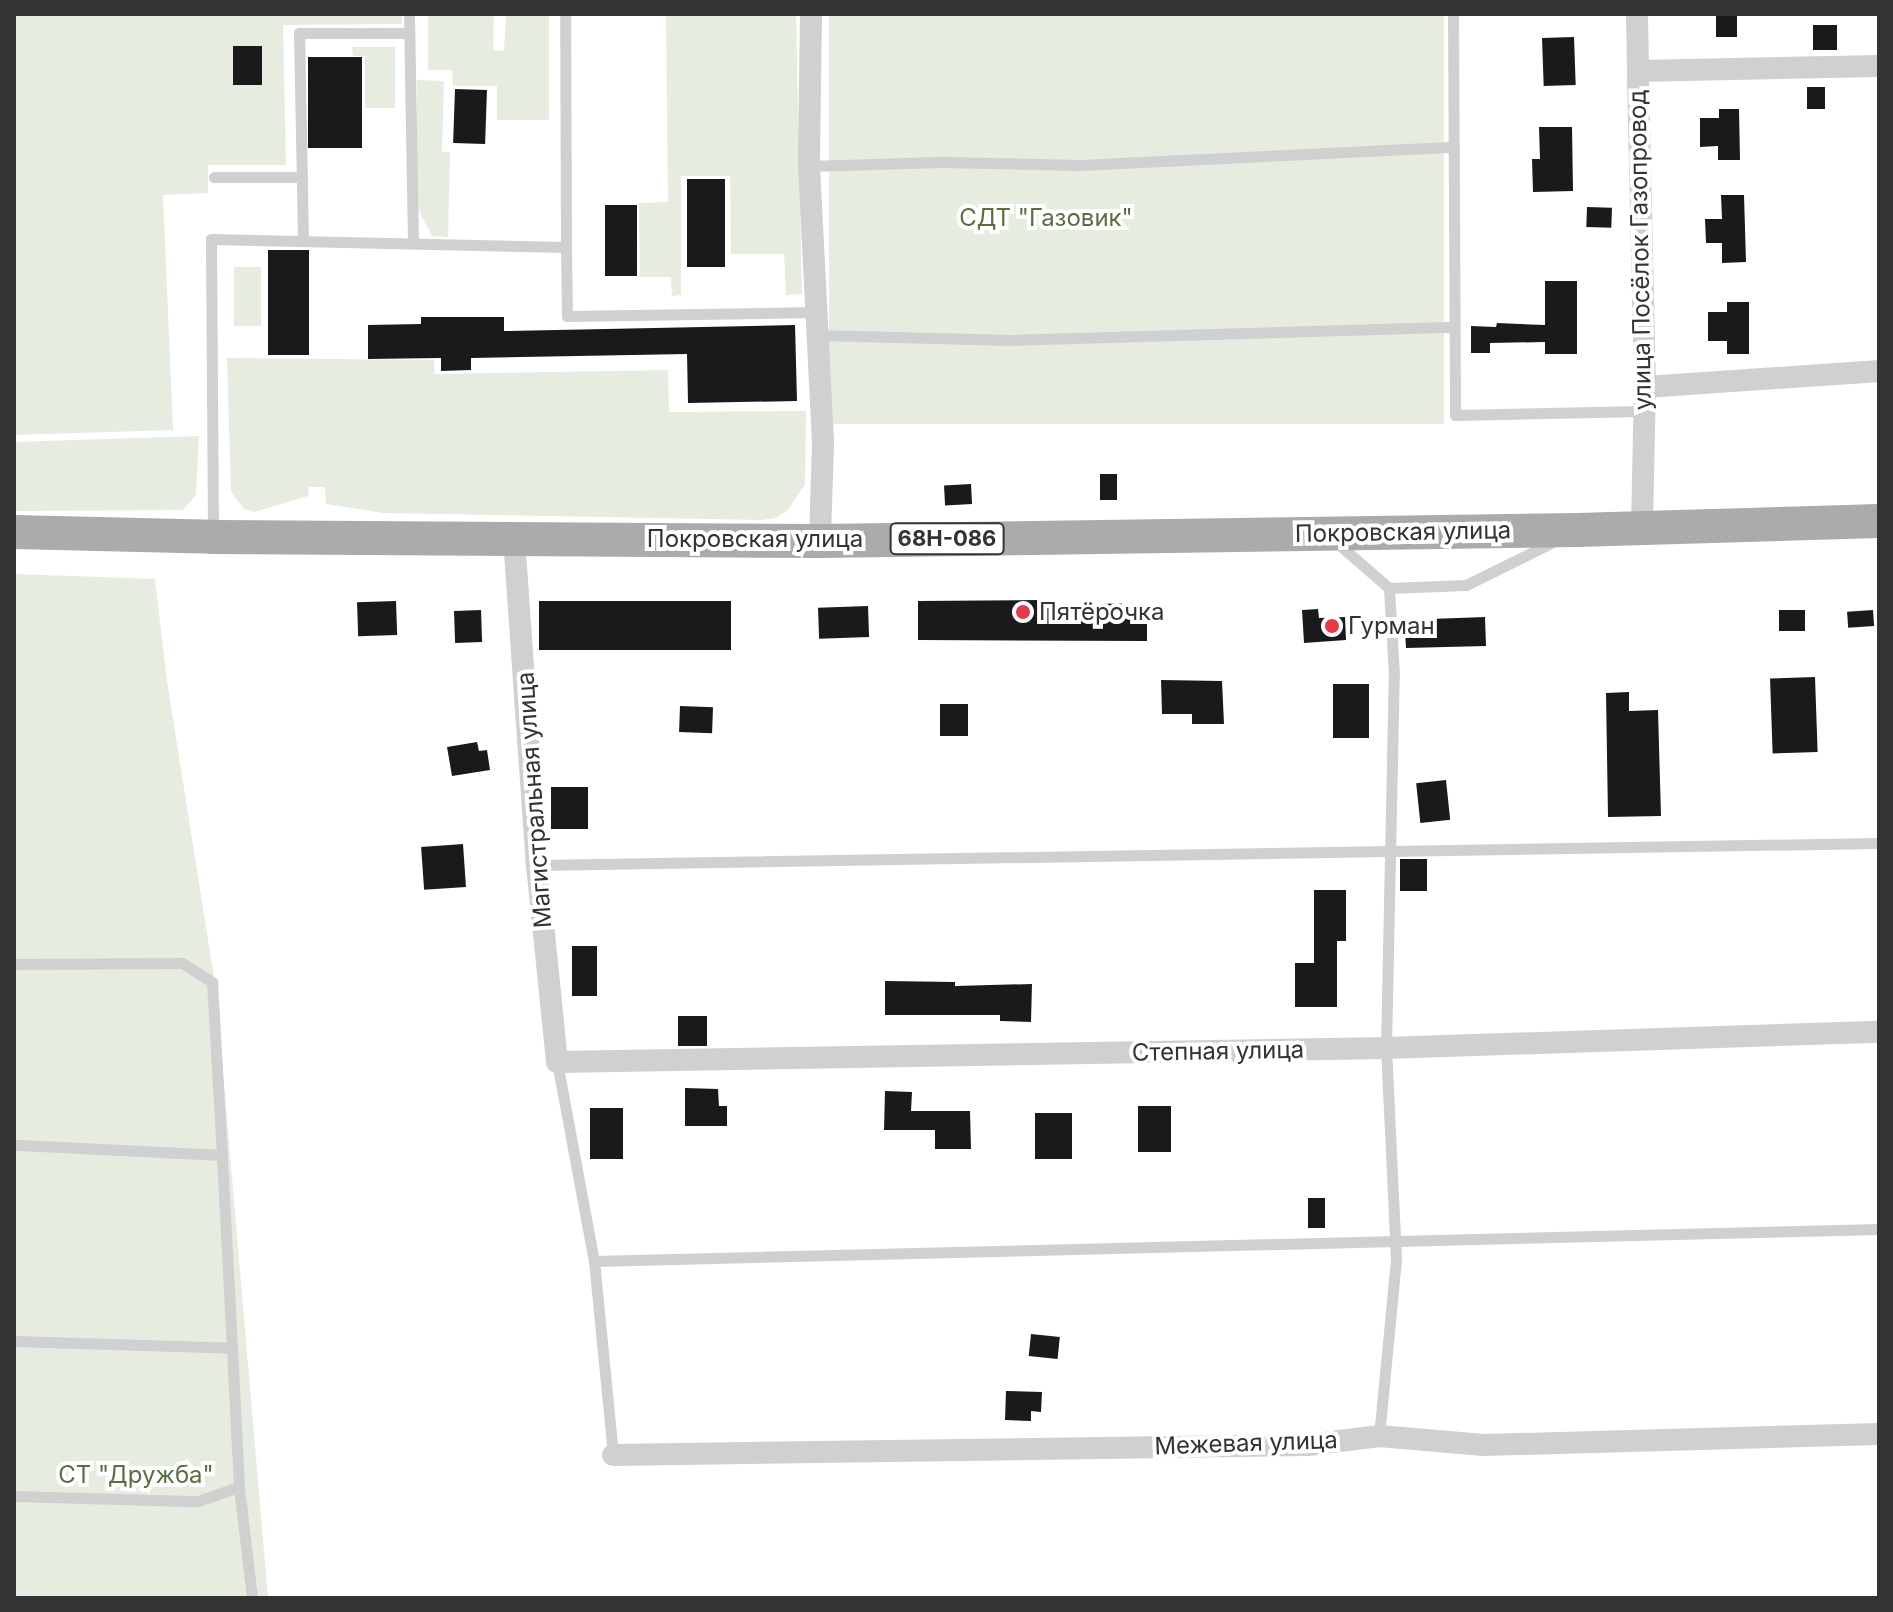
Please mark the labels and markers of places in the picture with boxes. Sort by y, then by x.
place label: Пятёрочка [1039,598,1165,626]
marker: Пятёрочка [1014,603,1032,621]
place label: Гурман [1348,612,1435,640]
marker: Гурман [1323,617,1341,635]

